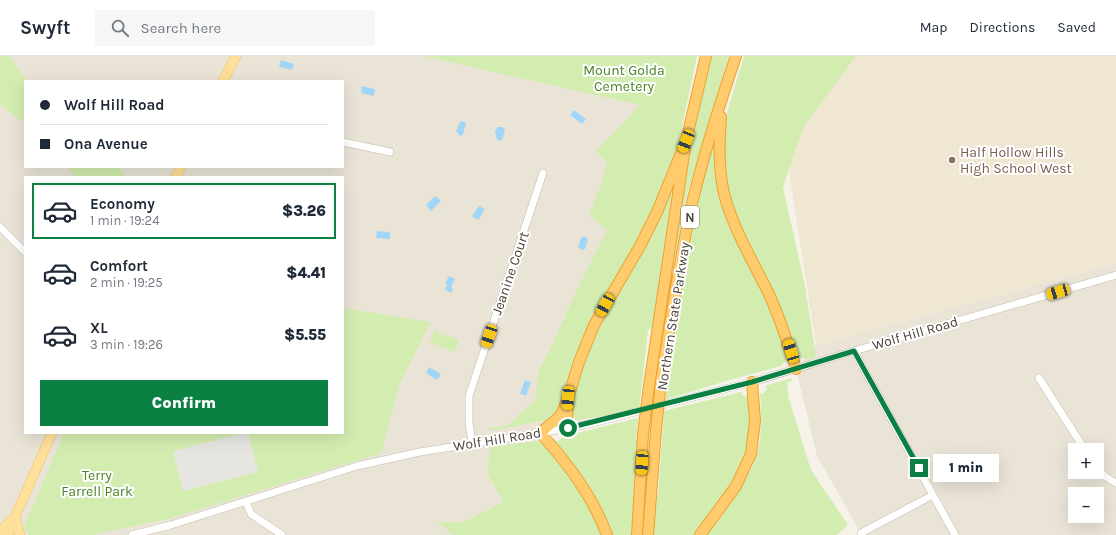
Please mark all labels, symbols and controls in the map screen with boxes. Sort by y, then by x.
search box [95,10,375,46]
text: Swyft [20,17,71,39]
icon: search [109,17,131,39]
text: Search here [141,19,221,37]
text: Map [920,19,948,36]
text: Directions [970,19,1035,36]
text: Saved [1057,19,1096,36]
park label: Mount Golda Cemetery [583,62,665,95]
text: Wolf Hill Road [64,96,165,114]
car [676,128,696,154]
text: Ona Avenue [64,135,148,153]
place label: Half Hollow Hills High School West [960,144,1072,177]
marker: Half Hollow Hills High School West [947,155,957,165]
icon: car [42,193,78,229]
text: Economy [90,195,155,213]
text: $3.26 [282,202,326,220]
road number: N [681,206,699,228]
text: 1 min · 19:24 [90,213,159,228]
street label: Jeanine Court [488,229,533,317]
street label: Northern State Parkway [653,240,694,391]
icon: car [42,255,78,291]
text: Comfort [90,257,148,275]
text: $4.41 [286,264,326,282]
text: 2 min · 19:25 [90,275,163,290]
car [1045,283,1071,301]
car [594,292,616,318]
street label: Wolf Hill Road [870,313,960,354]
icon: car [42,317,78,353]
text: XL [90,319,108,337]
car [479,323,499,349]
text: $5.55 [284,326,326,344]
text: 3 min · 19:26 [90,337,163,352]
car [782,338,800,364]
button: Confirm [40,380,328,426]
car [561,386,575,410]
route start [559,419,577,437]
street label: Wolf Hill Road [452,424,542,455]
map controls [1068,443,1104,523]
button: + [1068,443,1104,479]
car [635,451,649,475]
callout: 1 min [933,454,999,482]
route end [910,459,928,477]
text: 1 min [949,460,983,475]
park label: Terry Farrell Park [61,467,133,500]
button: − [1068,487,1104,523]

